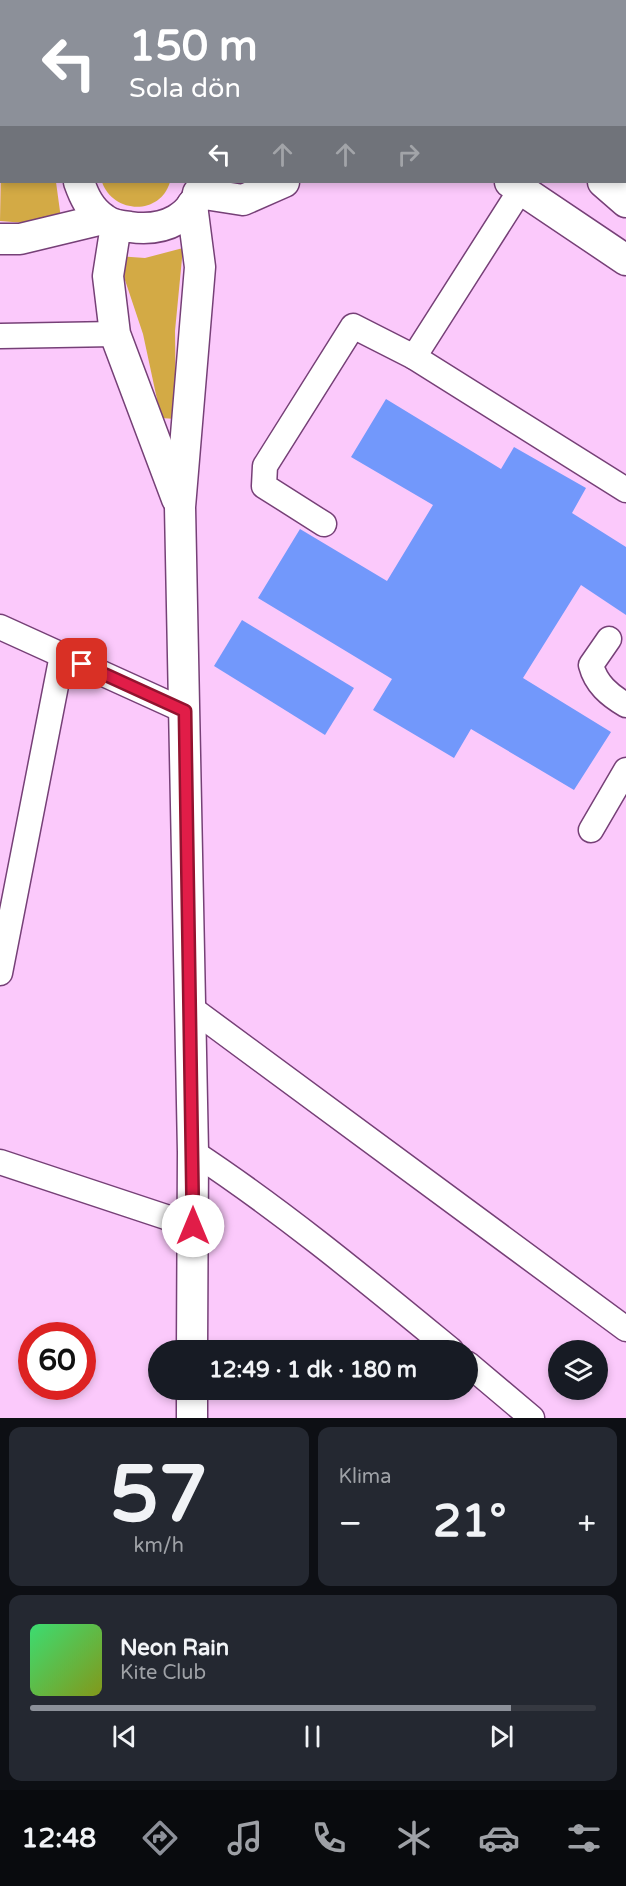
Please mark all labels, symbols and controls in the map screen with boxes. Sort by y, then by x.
text: 150 m [129,21,258,72]
icon: left [30,24,108,102]
text: Sola dön [129,72,241,105]
icon: left [203,138,236,171]
icon: ahead [266,138,299,171]
icon: ahead [329,138,362,171]
icon: right [392,138,425,171]
pin [56,638,107,689]
icon: arrive [65,647,98,680]
position arrow [161,1194,225,1258]
speed limit sign: 60 [18,1322,96,1400]
map controls [548,1340,608,1400]
button: layers [548,1340,608,1400]
text: 12:49 · 1 dk · 180 m [209,1357,417,1383]
text: 57 [110,1448,208,1542]
text: Klima [339,1465,391,1489]
text: 21° [433,1495,506,1549]
text: − [339,1504,362,1543]
text: + [577,1504,596,1543]
text: km/h [134,1534,184,1558]
text: Neon Rain [120,1635,229,1661]
text: Kite Club [120,1661,206,1685]
icon: previous [108,1720,141,1753]
icon: pause [296,1720,329,1753]
icon: next [485,1720,518,1753]
icon: directions [139,1817,181,1859]
icon: music [224,1817,266,1859]
icon: phone [308,1817,350,1859]
icon: climate [393,1817,435,1859]
icon: car [478,1817,520,1859]
icon: filters [563,1817,605,1859]
text: 12:48 [21,1822,96,1855]

